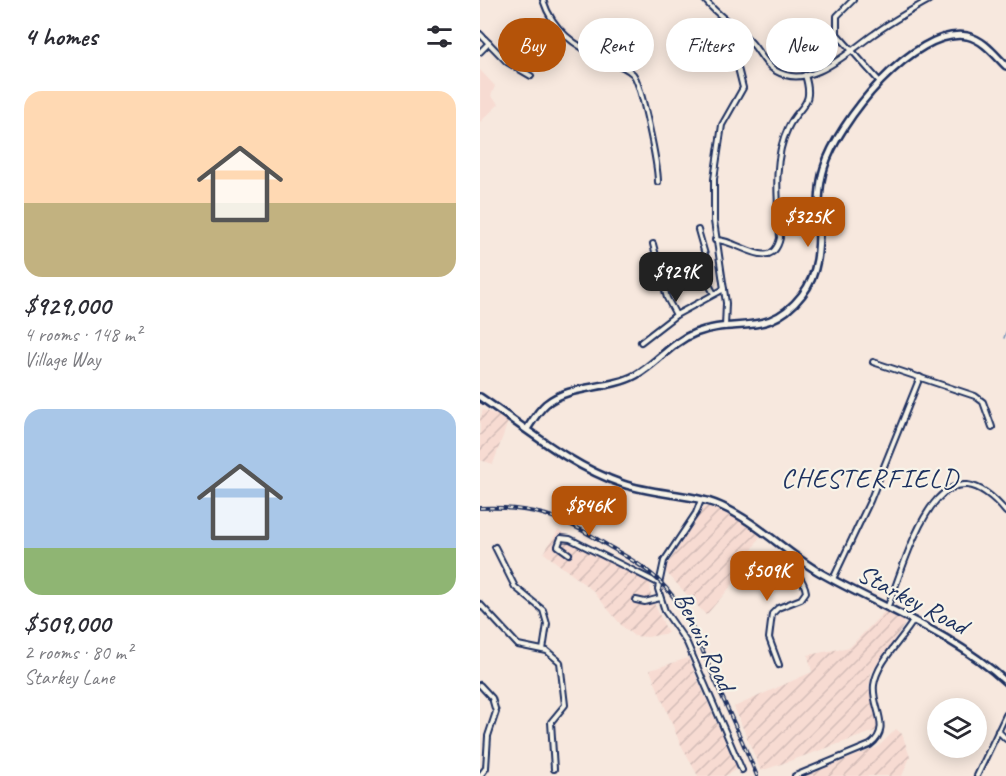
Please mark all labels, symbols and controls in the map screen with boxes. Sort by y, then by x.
chip: Buy [498,18,566,72]
chip: Rent [578,18,654,72]
chip: Filters [666,18,754,72]
chip: New [766,18,838,72]
text: 4 homes [24,20,97,53]
icon: filters [423,20,456,53]
icon: home [186,130,294,238]
pin: $325K [766,197,850,248]
text: $325K [785,204,831,229]
pin: $929K [634,252,718,303]
text: $929K [653,259,699,284]
text: $929,000 [24,289,110,322]
text: 4 rooms · 148 m² [24,322,141,347]
text: Village Way [24,347,100,372]
icon: home [186,448,294,556]
district label: CHESTERFIELD [781,461,960,495]
pin: $846K [547,486,631,537]
text: $846K [566,493,612,518]
pin: $509K [725,551,809,602]
street label: Starkey Road [852,557,977,644]
text: $509K [744,558,790,583]
street label: Benois Road [666,586,744,700]
text: $509,000 [24,607,110,640]
text: 2 rooms · 80 m² [24,640,132,665]
text: Starkey Lane [24,665,114,690]
map controls [927,698,987,758]
button: layers [927,698,987,758]

